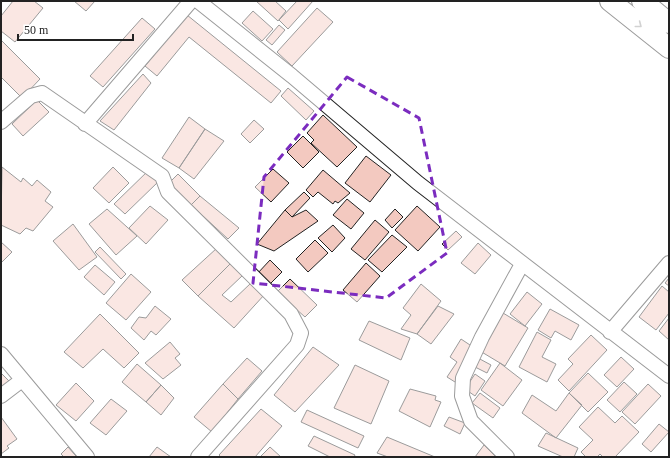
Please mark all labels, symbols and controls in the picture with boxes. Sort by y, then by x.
scale bar [18,16,133,42]
one-way arrow [635,20,642,27]
text: 50 m [24,23,49,37]

